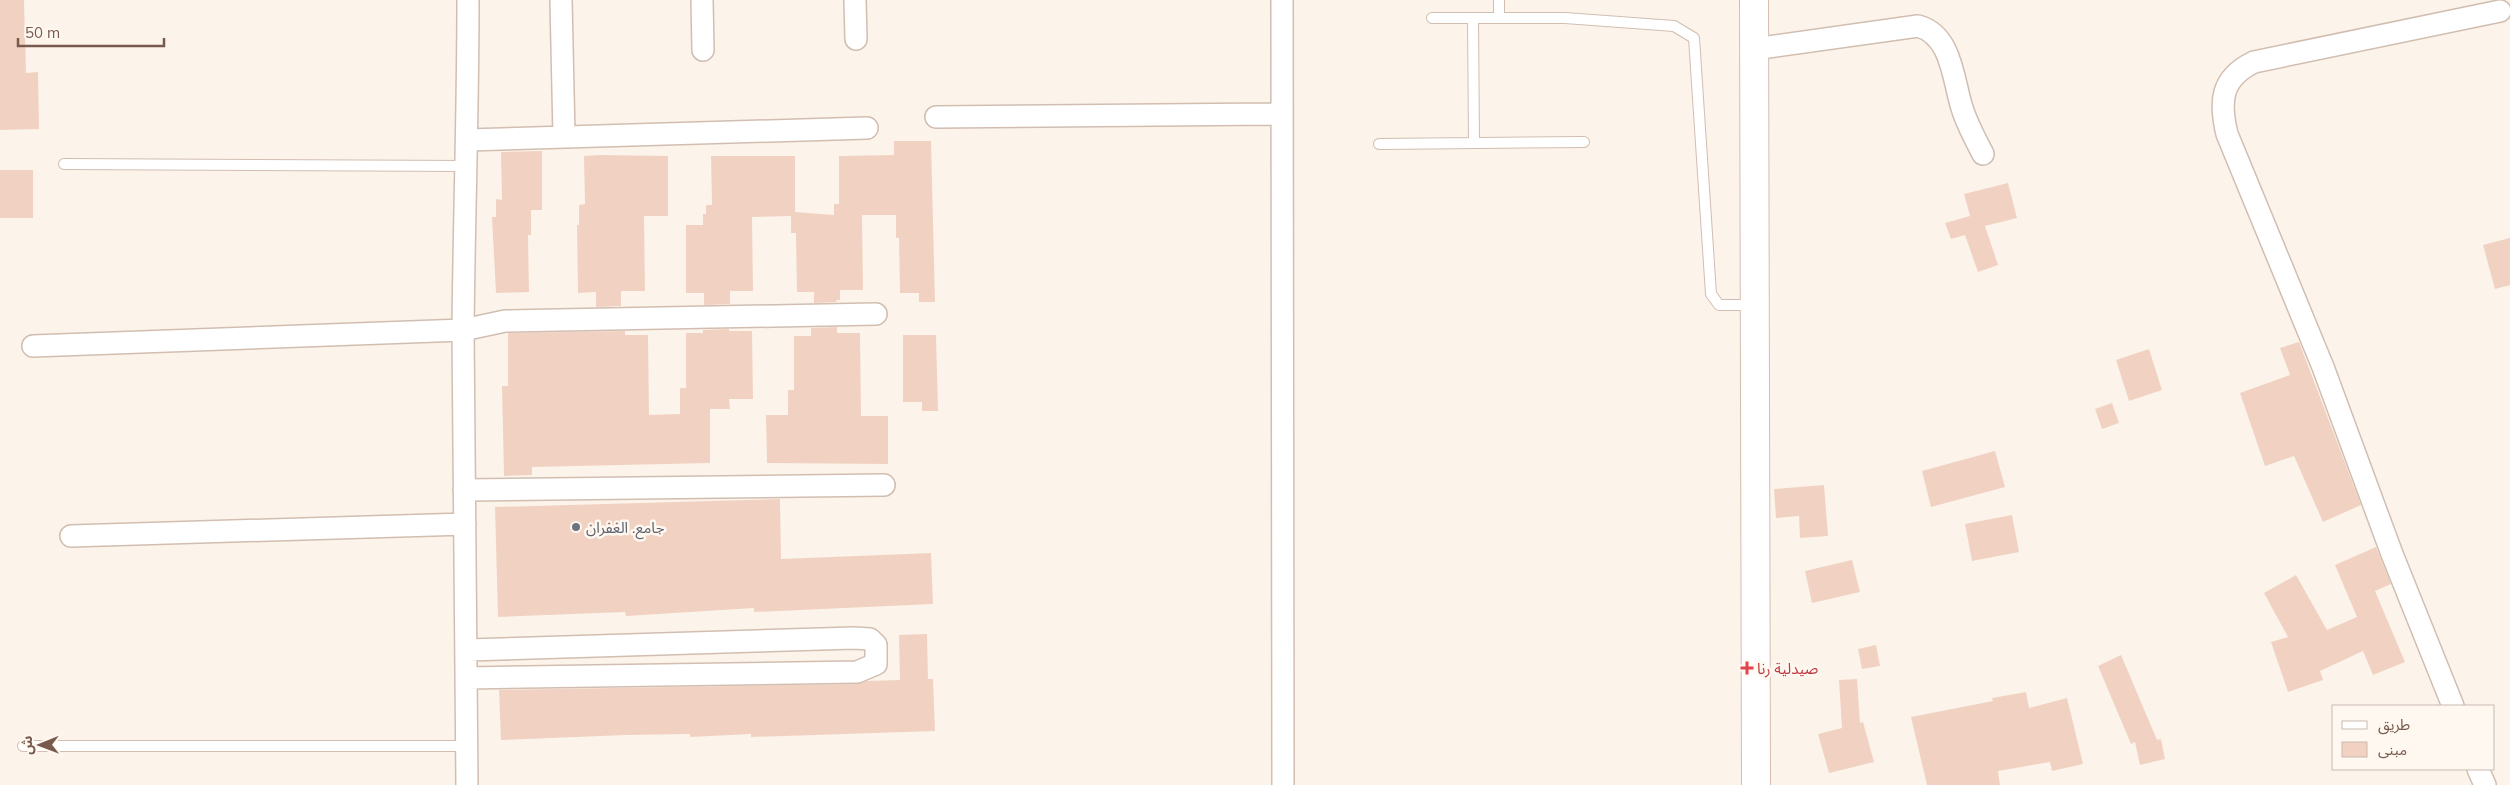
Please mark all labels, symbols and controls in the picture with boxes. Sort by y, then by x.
scale bar [18,15,164,47]
text: 50 m [25,23,60,42]
place label: جامع. الغفران [586,518,665,540]
marker: جامع. الغفران [570,521,582,533]
place label: صيدلية رنا [1757,659,1818,678]
marker: صيدلية رنا [1741,662,1753,674]
legend [2332,705,2495,770]
text: طريق [2378,715,2410,735]
north arrow [15,720,65,770]
text: ش [18,735,36,755]
text: مبنى [2378,740,2407,759]

